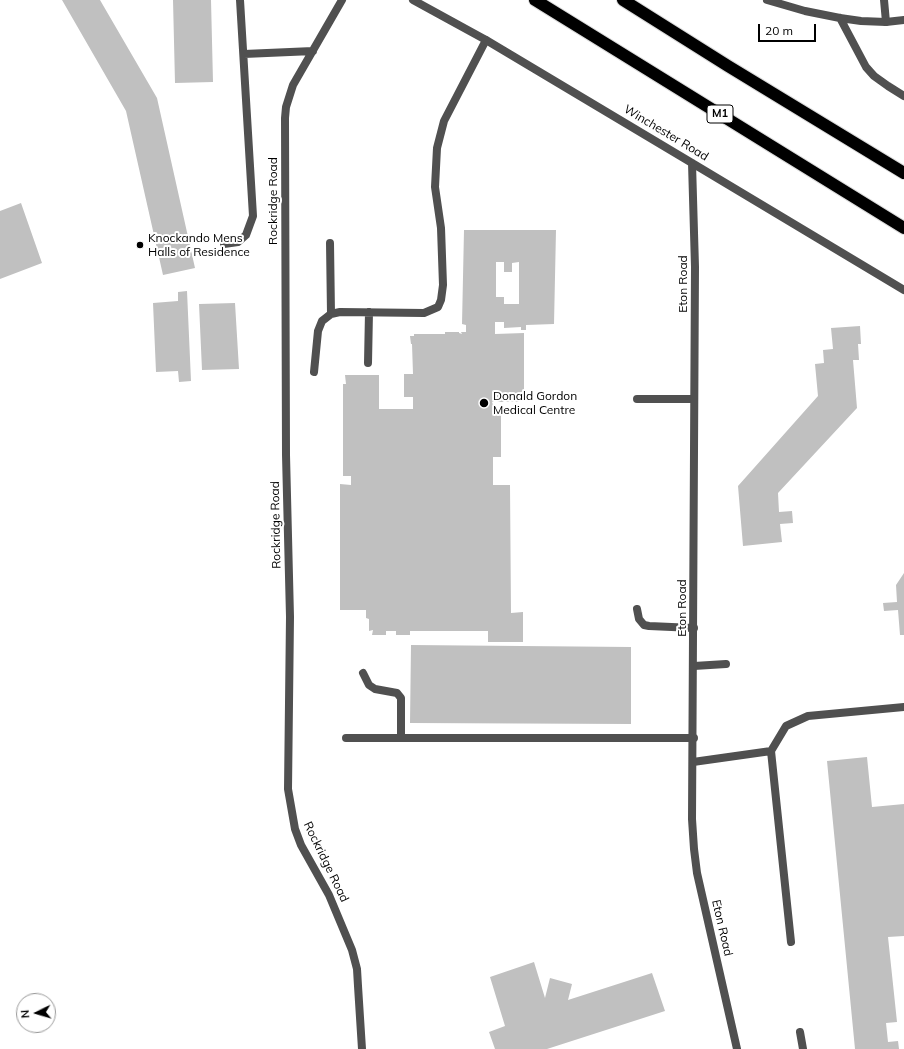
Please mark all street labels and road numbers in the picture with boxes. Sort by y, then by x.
street label: Winchester Road [621,102,711,164]
road number: M1 [707,105,733,123]
street label: Rockridge Road [266,157,280,245]
street label: Eton Road [676,255,690,313]
street label: Rockridge Road [268,481,284,569]
street label: Eton Road [675,579,689,637]
street label: Rockridge Road [300,819,352,905]
street label: Eton Road [709,898,735,958]

